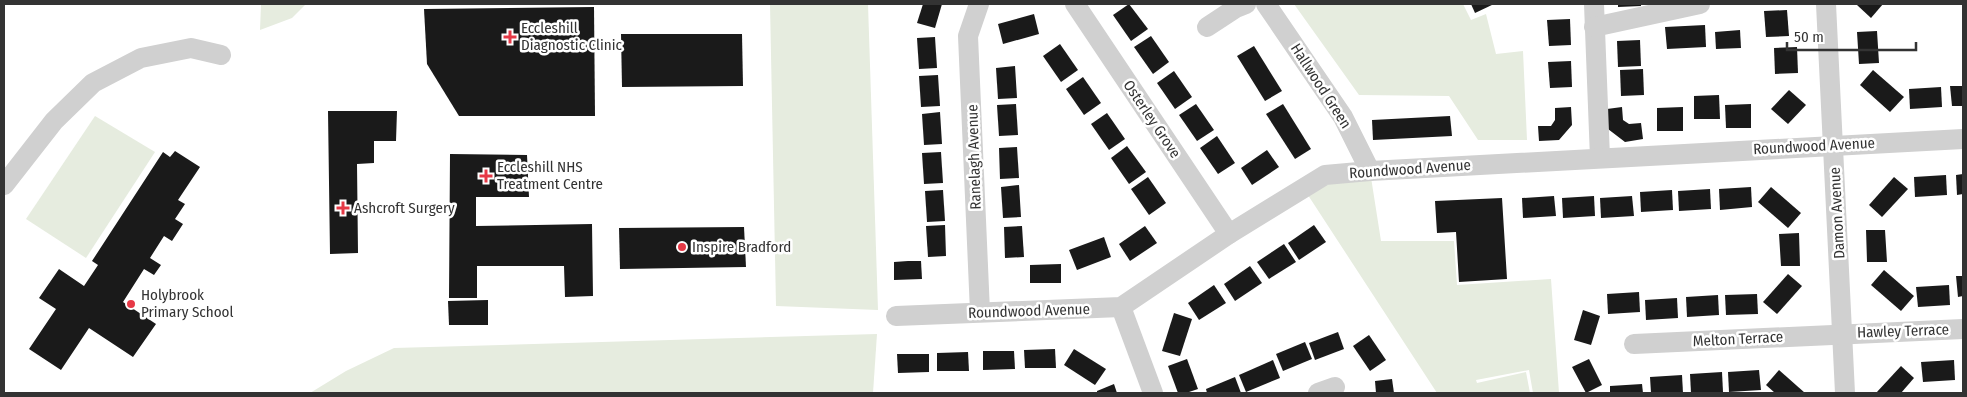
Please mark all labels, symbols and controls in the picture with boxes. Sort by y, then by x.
place label: Eccleshill Diagnostic Clinic [521,19,622,54]
scale bar [1787,20,1916,52]
text: 50 m [1794,28,1824,46]
marker: Eccleshill Diagnostic Clinic [503,30,517,44]
street label: Hallwood Green [1287,40,1355,132]
street label: Osterley Grove [1119,77,1185,161]
street label: Ranelagh Avenue [963,104,985,210]
street label: Roundwood Avenue [1753,134,1875,158]
street label: Roundwood Avenue [1349,156,1471,182]
place label: Eccleshill NHS Treatment Centre [497,158,603,193]
street label: Damon Avenue [1826,167,1848,259]
marker: Eccleshill NHS Treatment Centre [479,169,493,183]
place label: Ashcroft Surgery [354,199,455,217]
marker: Ashcroft Surgery [336,201,350,215]
place label: Inspire Bradford [692,238,791,256]
marker: Inspire Bradford [676,241,688,253]
place label: Holybrook Primary School [141,286,233,321]
marker: Holybrook Primary School [125,298,137,310]
street label: Roundwood Avenue [968,300,1090,322]
street label: Hawley Terrace [1857,320,1949,342]
street label: Melton Terrace [1692,328,1784,350]

